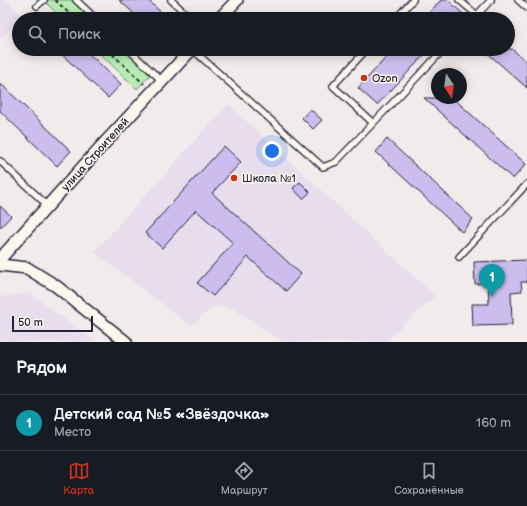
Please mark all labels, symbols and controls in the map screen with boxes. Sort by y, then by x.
search box [12,12,515,56]
icon: search [26,23,48,45]
text: Поиск [58,25,101,44]
north arrow [431,68,467,104]
place label: Ozon [372,72,398,85]
marker: Ozon [359,73,369,83]
street label: улица Строителей [59,115,132,194]
your location [262,141,282,161]
place label: Школа №1 [242,172,296,185]
marker: Школа №1 [229,173,239,183]
pin: 1 [479,264,505,297]
scale bar [12,314,93,333]
text: 50 m [18,316,43,329]
text: Рядом [16,358,67,378]
text: Детский сад №5 «Звёздочка» [54,405,270,424]
text: 1 [26,415,32,431]
text: 160 m [476,415,511,431]
text: Место [54,424,91,440]
tab: Карта [63,460,94,497]
tab: Маршрут [221,460,268,497]
tab: Сохранённые [394,460,464,497]

